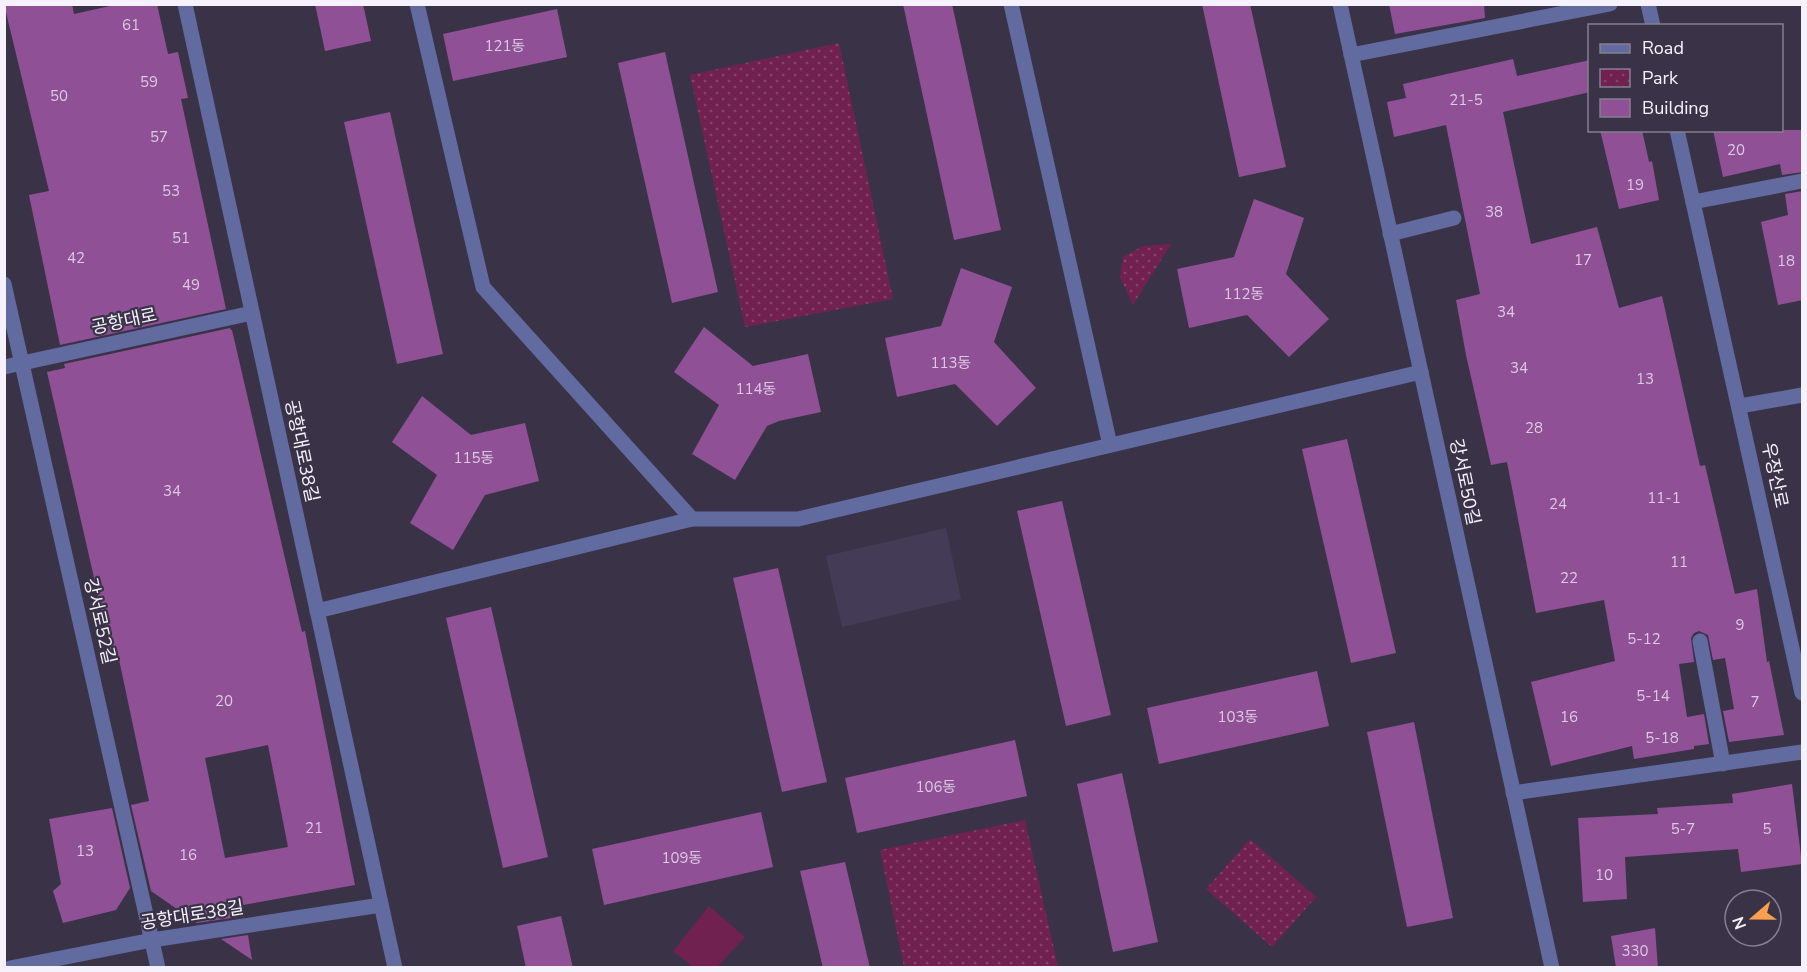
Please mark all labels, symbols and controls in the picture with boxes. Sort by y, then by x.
house number: 61 [122,15,140,35]
legend [1588,24,1783,132]
house number: 121동 [485,36,525,56]
text: Road [1642,36,1684,60]
text: Park [1642,66,1679,90]
house number: 59 [140,72,158,92]
house number: 50 [50,86,68,106]
house number: 21-5 [1449,90,1483,110]
text: Building [1642,96,1709,120]
house number: 57 [150,127,168,147]
house number: 20 [1727,140,1745,160]
house number: 19 [1626,175,1644,195]
house number: 53 [162,181,180,201]
house number: 38 [1485,202,1503,222]
house number: 51 [172,228,190,248]
house number: 42 [67,248,85,268]
house number: 17 [1574,250,1592,270]
house number: 18 [1777,251,1795,271]
house number: 49 [182,275,200,295]
house number: 112동 [1224,284,1264,304]
street label: 공항대로 [89,302,159,340]
house number: 34 [1497,302,1515,322]
house number: 113동 [931,353,971,373]
house number: 34 [1510,358,1528,378]
house number: 13 [1636,369,1654,389]
house number: 114동 [736,379,776,399]
street label: 공항대로38길 [279,397,325,505]
house number: 28 [1525,418,1543,438]
street label: 강서로50길 [1444,437,1486,527]
street label: 우장산로 [1756,440,1794,510]
house number: 115동 [454,448,494,468]
house number: 34 [163,481,181,501]
house number: 11-1 [1647,488,1681,508]
house number: 24 [1549,494,1567,514]
house number: 11 [1670,552,1688,572]
house number: 22 [1560,568,1578,588]
street label: 강서로52길 [78,576,122,666]
house number: 9 [1735,615,1745,635]
house number: 5-12 [1627,629,1661,649]
house number: 5-14 [1636,686,1670,706]
house number: 20 [215,691,233,711]
house number: 7 [1750,692,1760,712]
house number: 103동 [1218,707,1258,727]
house number: 16 [1560,707,1578,727]
house number: 5-18 [1645,728,1679,748]
house number: 106동 [916,777,956,797]
house number: 21 [305,818,323,838]
house number: 5-7 [1671,819,1695,839]
house number: 5 [1762,819,1772,839]
house number: 13 [76,841,94,861]
house number: 16 [179,845,197,865]
house number: 109동 [662,848,702,868]
house number: 10 [1595,865,1613,885]
north arrow [1723,888,1783,948]
street label: 공항대로38길 [139,895,245,935]
text: N [1727,913,1752,932]
house number: 330 [1621,941,1649,961]

